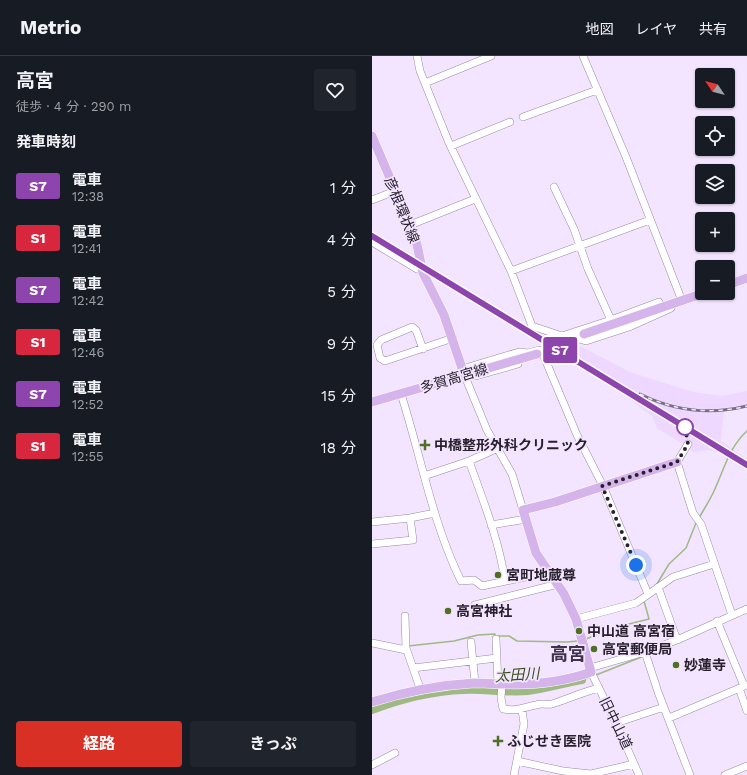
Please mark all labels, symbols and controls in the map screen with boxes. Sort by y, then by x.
text: Metrio [20,16,82,39]
text: 地図 [585,21,613,37]
text: レイヤ [635,21,677,37]
text: 共有 [699,21,727,37]
north arrow [695,68,735,108]
map controls [695,68,735,300]
text: 高宮 [16,69,54,92]
button: heart [314,69,356,111]
text: 徒歩 · 4 分 · 290 m [16,99,132,114]
button: locate [695,116,735,156]
text: 発車時刻 [16,133,76,151]
button: layers [695,164,735,204]
text: 電車 [72,171,102,189]
street label: 彦根環状線 [381,175,423,245]
text: S7 [29,178,47,194]
text: 1 分 [330,179,356,197]
text: 12:38 [72,189,104,204]
button: + [695,212,735,252]
text: 電車 [72,223,102,241]
text: S1 [30,230,46,246]
text: 4 分 [327,231,356,249]
text: 12:41 [72,241,101,256]
button: − [695,260,735,300]
text: 電車 [72,275,102,293]
text: S7 [29,282,47,298]
text: 5 分 [327,283,356,301]
text: 12:42 [72,293,104,308]
text: 電車 [72,327,102,345]
text: S1 [30,334,46,350]
text: 9 分 [327,335,356,353]
line badge: S7 [542,337,578,363]
text: S7 [551,342,569,358]
text: 12:46 [72,345,104,360]
street label: 多賀高宮線 [418,360,490,396]
text: 電車 [72,379,102,397]
text: S7 [29,386,47,402]
text: 15 分 [321,387,356,405]
text: 12:52 [72,397,104,412]
unlabelled marker [676,418,694,436]
text: 電車 [72,431,102,449]
place label: 中橋整形外科クリニック [434,437,588,453]
text: S1 [30,438,46,454]
text: 18 分 [321,439,356,457]
marker: 中橋整形外科クリニック [419,439,431,451]
text: 12:55 [72,449,104,464]
your location [626,555,646,575]
place label: 宮町地蔵尊 [506,567,576,583]
marker: 宮町地蔵尊 [493,570,503,580]
place label: 高宮神社 [456,603,512,619]
marker: 高宮神社 [443,606,453,616]
place label: 中山道 高宮宿 [587,623,675,639]
marker: 中山道 高宮宿 [574,626,584,636]
place label: 高宮郵便局 [602,641,672,657]
district label: 高宮 [550,643,586,664]
marker: 高宮郵便局 [589,644,599,654]
place label: 妙蓮寺 [684,657,726,673]
marker: 妙蓮寺 [671,660,681,670]
water label: 太田川 [494,664,542,686]
street label: 旧中山道 [597,694,635,752]
button: 経路 [16,721,182,767]
button: きっぷ [190,721,356,767]
place label: ふじせき医院 [507,733,591,749]
marker: ふじせき医院 [492,735,504,747]

